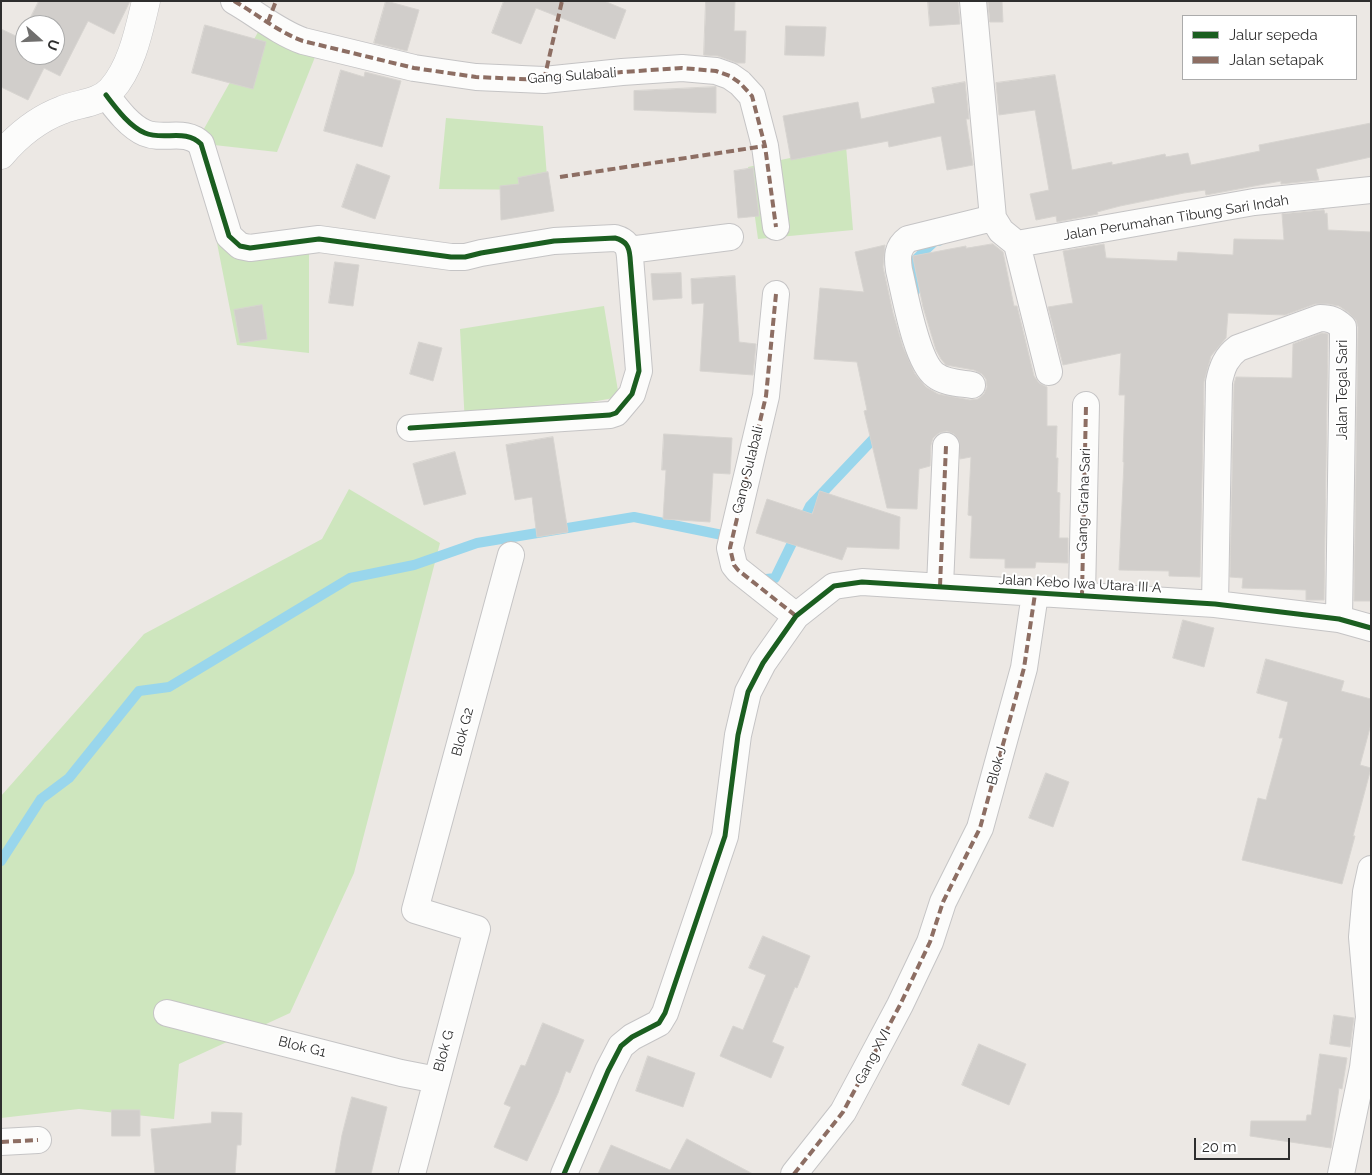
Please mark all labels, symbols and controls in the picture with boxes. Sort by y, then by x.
north arrow [15,15,65,65]
legend [1182,15,1357,80]
text: Jalur sepeda [1229,26,1318,44]
text: U [44,37,62,52]
text: Jalan setapak [1229,51,1324,69]
street label: Gang Sulabali [527,65,617,87]
street label: Jalan Perumahan Tibung Sari Indah [1062,192,1290,244]
street label: Jalan Tegal Sari [1335,340,1351,440]
street label: Gang Sulabali [729,425,767,515]
street label: Gang Graha Sari [1074,448,1094,552]
street label: Jalan Kebo Iwa Utara III A [998,571,1162,597]
street label: Blok G2 [448,706,478,758]
street label: Blok J [984,745,1010,787]
street label: Gang XVI [852,1027,894,1087]
street label: Blok G [430,1028,458,1074]
street label: Blok G1 [276,1033,328,1061]
scale bar [1197,1128,1293,1160]
text: 20 m [1202,1138,1237,1156]

